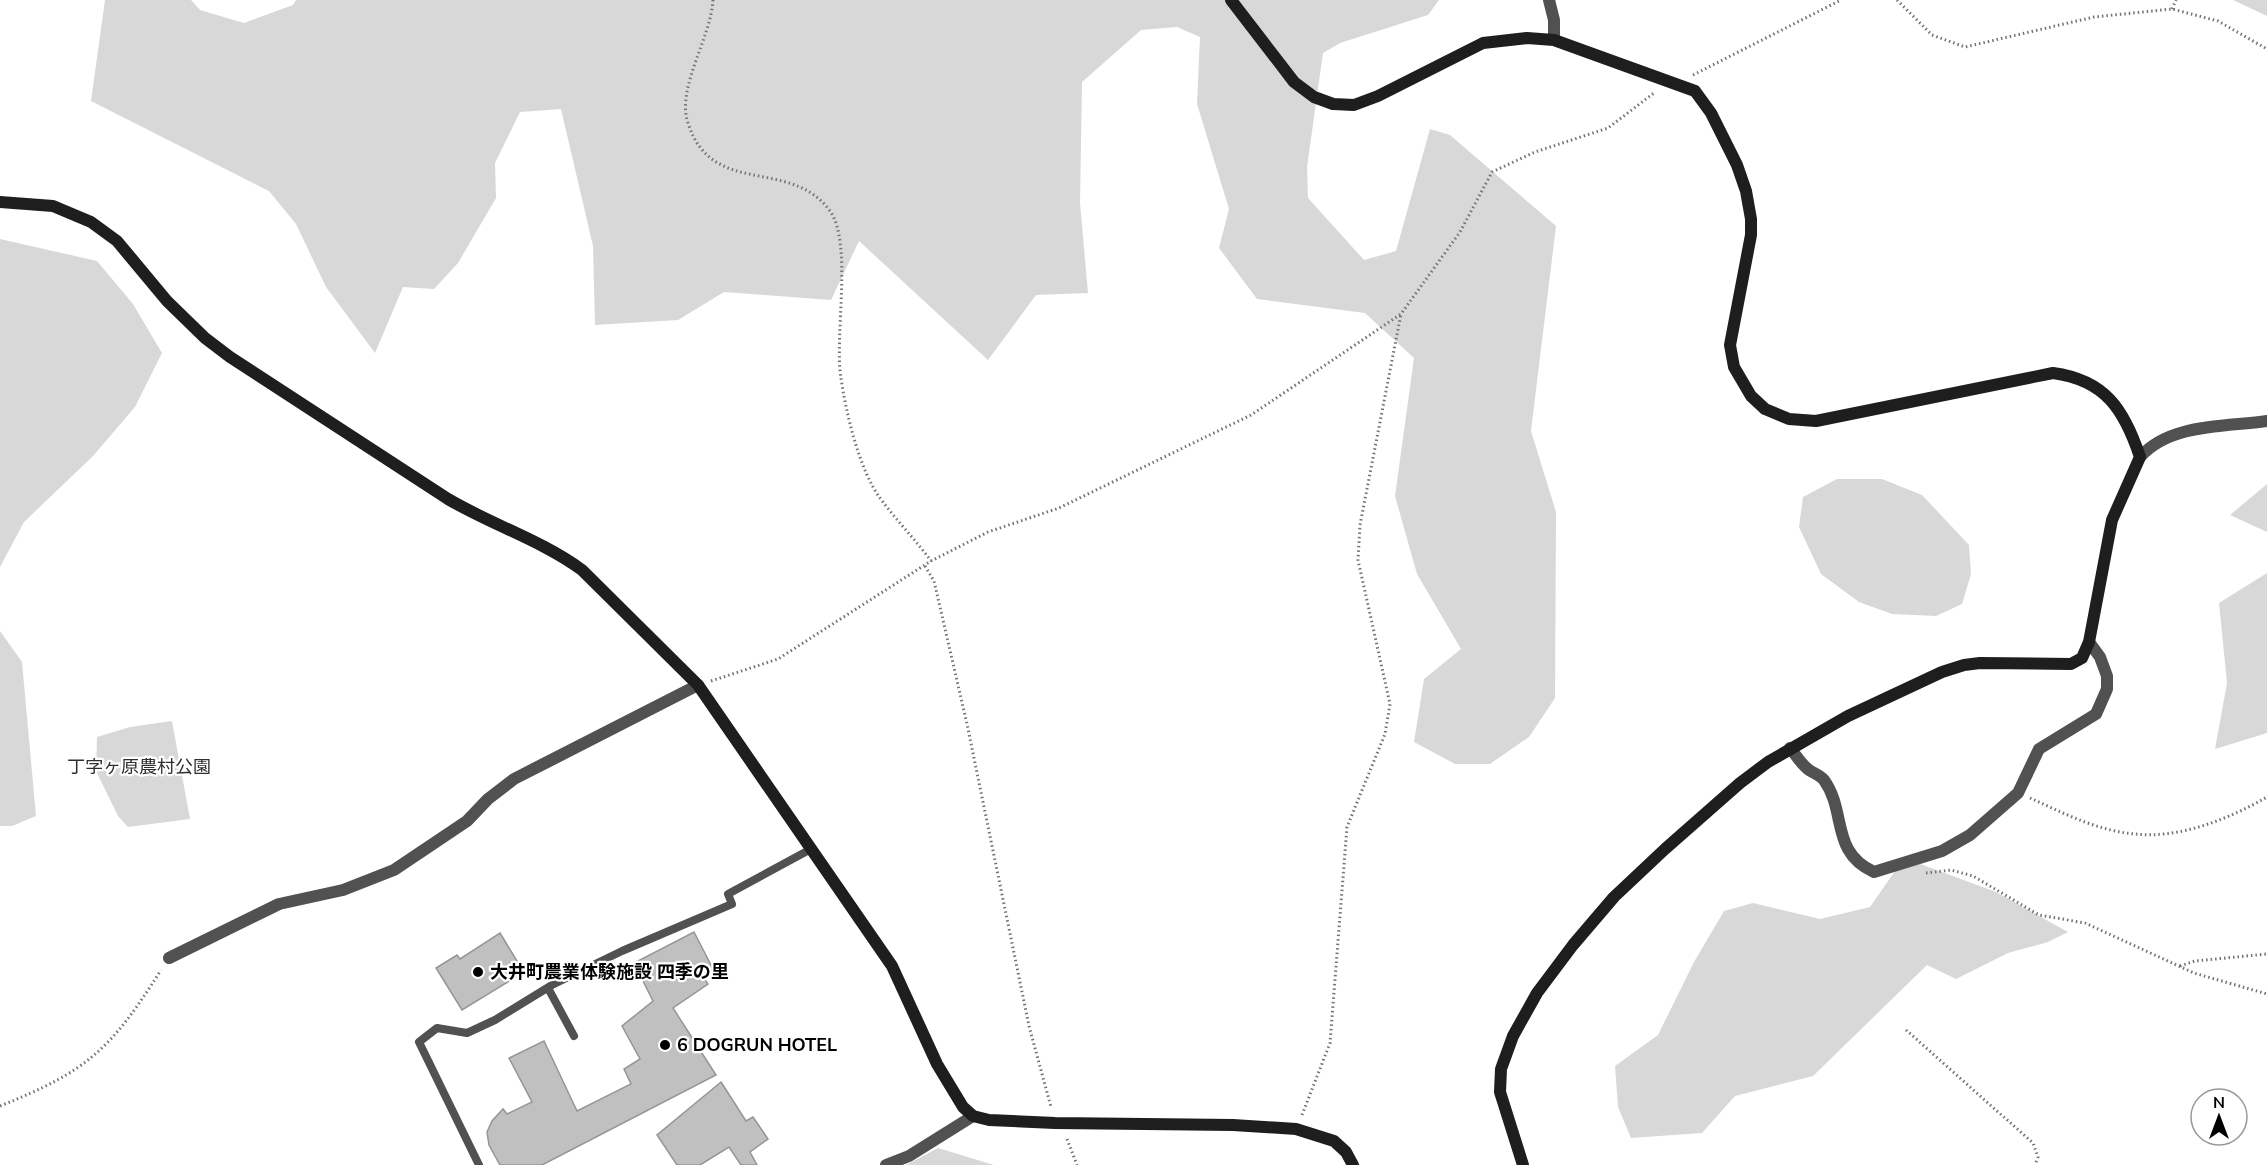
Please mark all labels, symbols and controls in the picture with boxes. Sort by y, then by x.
park label: 丁字ヶ原農村公園 [67,755,211,779]
place label: 大井町農業体験施設 四季の里 [490,960,729,984]
marker: 大井町農業体験施設 四季の里 [471,965,485,979]
place label: 6 DOGRUN HOTEL [677,1033,837,1057]
marker: 6 DOGRUN HOTEL [658,1038,672,1052]
north arrow [2189,1087,2249,1147]
text: N [2213,1092,2225,1114]

